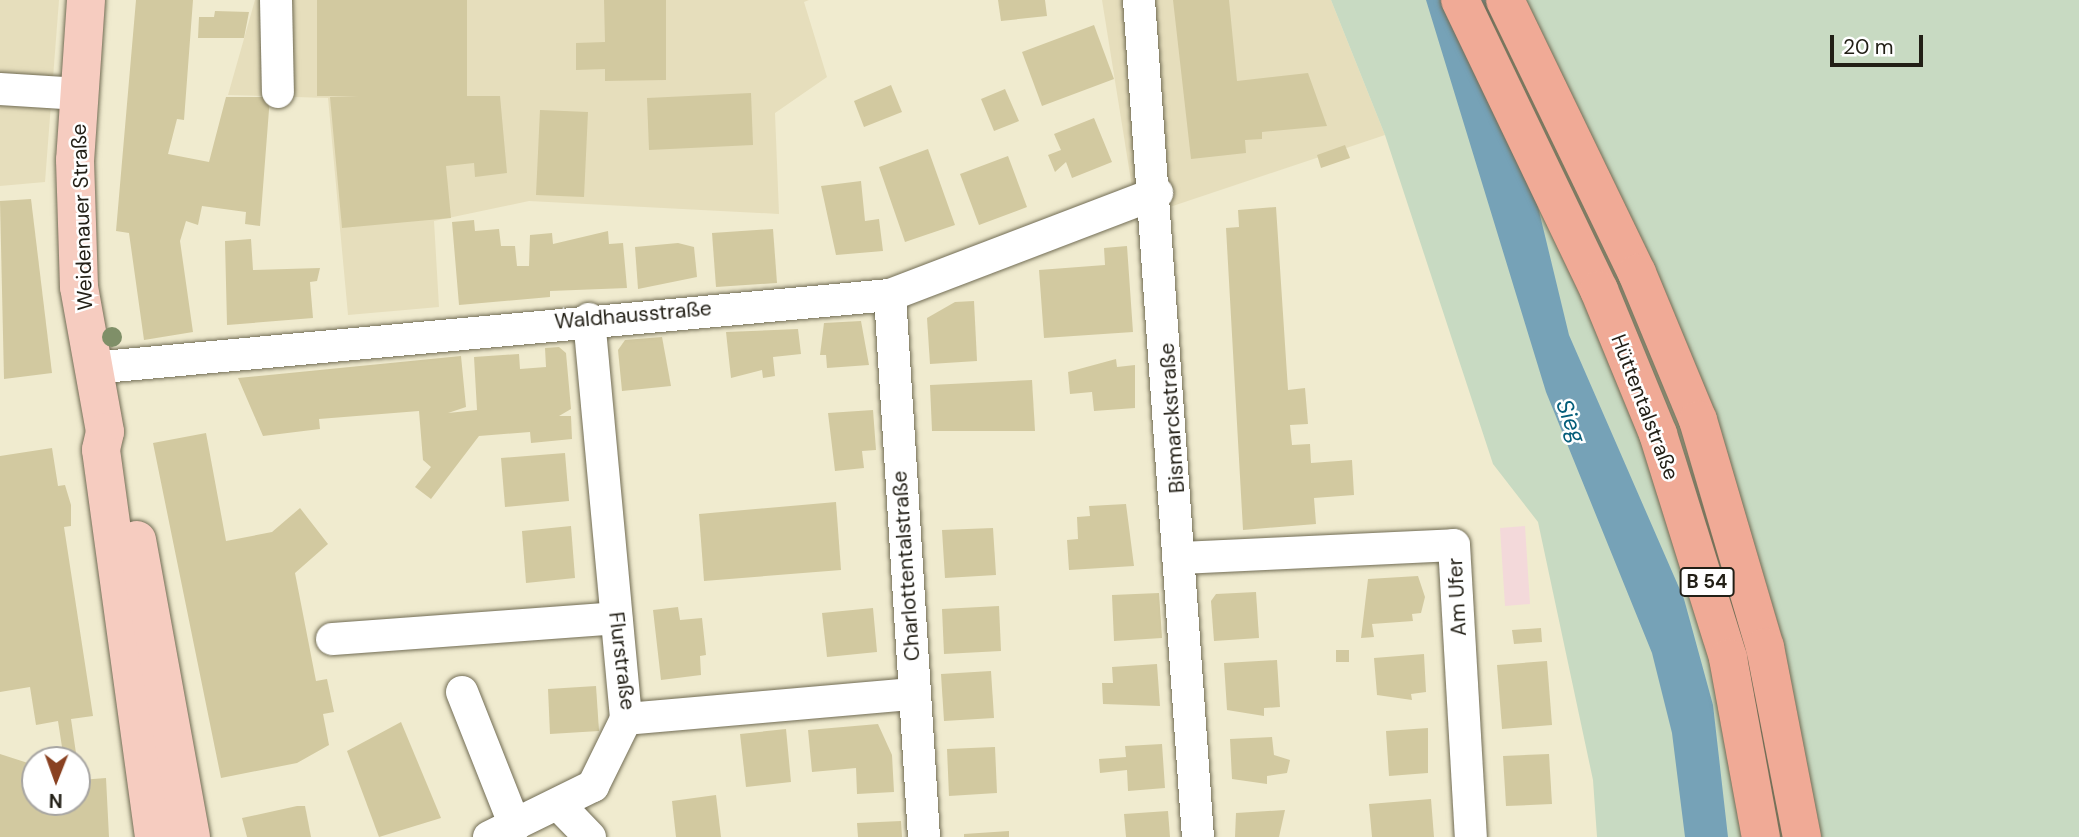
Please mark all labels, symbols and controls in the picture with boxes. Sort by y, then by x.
scale bar [1834,21,1927,65]
text: 20 m [1843,33,1894,61]
street label: Weidenauer Straße [66,123,98,311]
street label: Waldhausstraße [553,296,713,334]
street label: Hüttentalstraße [1606,331,1684,483]
street label: Bismarckstraße [1154,342,1190,494]
water label: Sieg [1550,395,1592,447]
street label: Charlottentalstraße [887,470,925,662]
street label: Am Ufer [1442,557,1472,637]
road number: B 54 [1679,566,1735,597]
street label: Flurstraße [603,610,641,712]
north arrow [21,746,91,816]
text: N [49,788,63,813]

